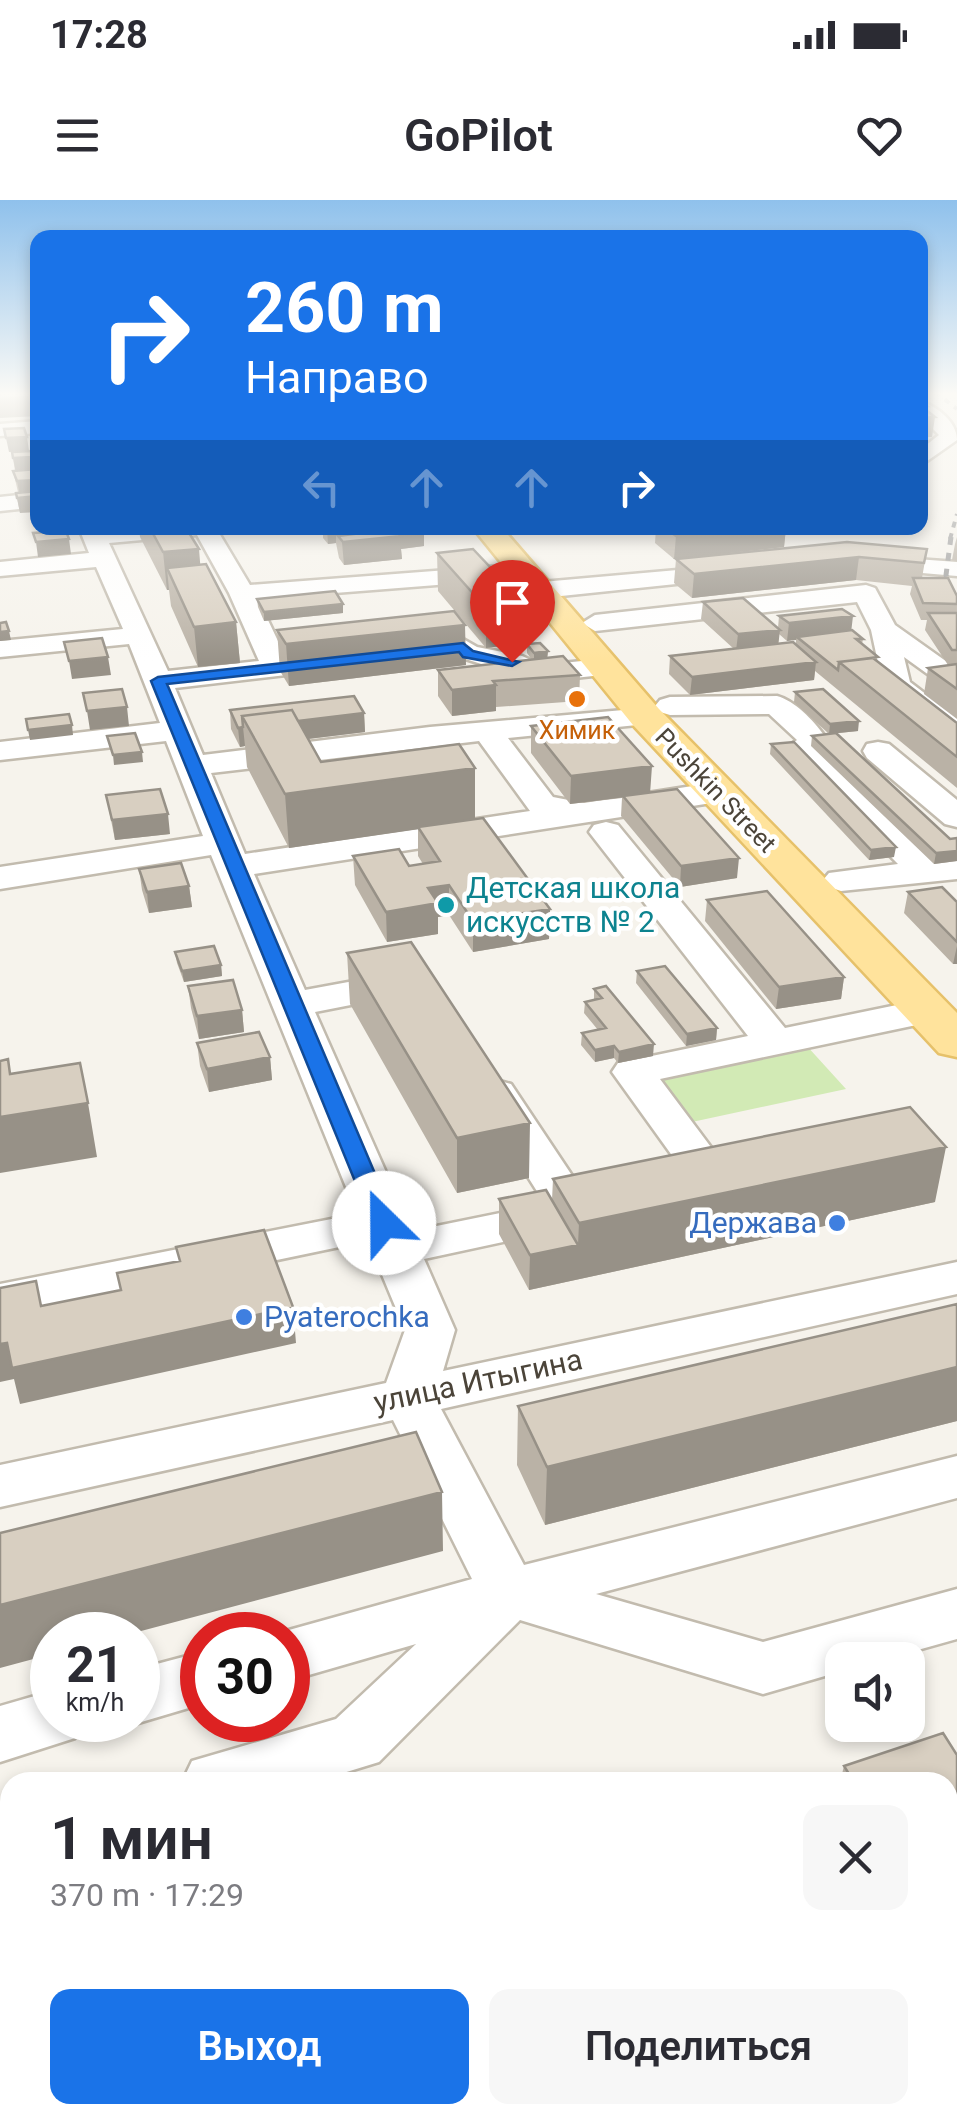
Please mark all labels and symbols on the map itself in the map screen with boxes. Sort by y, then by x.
pin [470,560,555,663]
marker: Химик [566,688,588,710]
place label: Химик [539,716,616,745]
street label: Pushkin Street [649,722,782,858]
place label: Детская школа искусств № 2 [466,870,680,939]
marker: Детская школа искусств № 2 [435,894,457,916]
position arrow [332,1171,436,1275]
place label: Держава [689,1205,817,1240]
marker: Держава [826,1212,848,1234]
place label: Pyaterochka [264,1299,430,1334]
marker: Pyaterochka [233,1306,255,1328]
street label: улица Итыгина [370,1341,585,1420]
speed limit sign: 30 [180,1612,310,1742]

